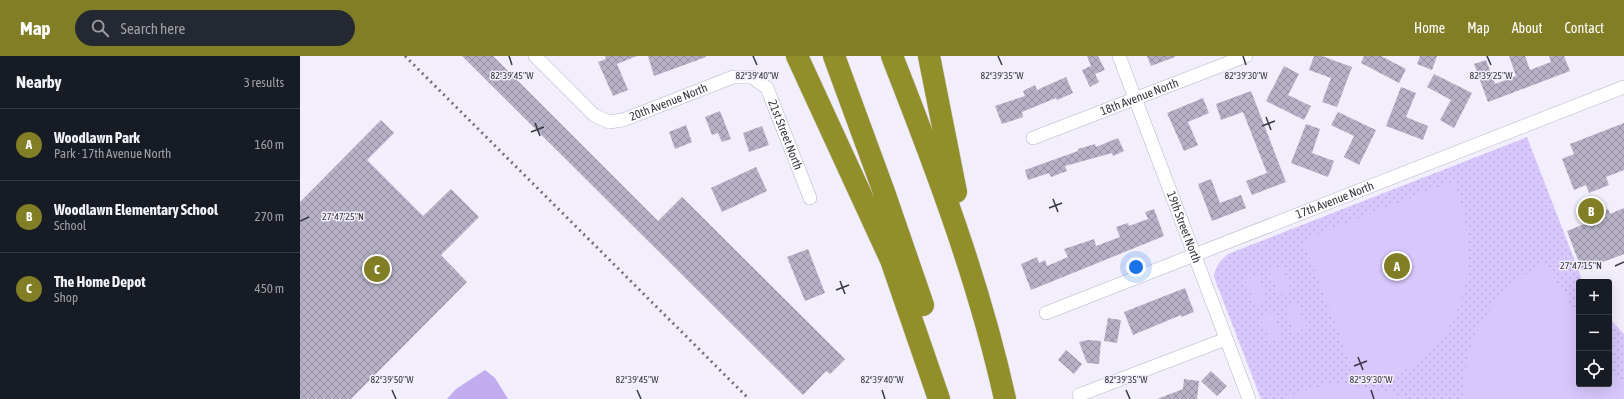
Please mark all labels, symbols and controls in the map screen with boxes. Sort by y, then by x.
search box [75,10,355,46]
text: Map [20,17,51,39]
icon: search [89,17,111,39]
text: Search here [121,20,185,37]
text: Home [1414,20,1445,36]
text: Map [1467,20,1490,36]
text: About [1512,20,1543,36]
text: Contact [1565,20,1604,36]
text: 82°39'45"W [490,70,534,81]
text: 82°39'40"W [735,70,779,81]
text: 82°39'35"W [980,70,1024,81]
text: 82°39'30"W [1224,70,1268,81]
text: 82°39'25"W [1469,70,1513,81]
text: Nearby [16,72,62,92]
text: 3 results [244,75,284,90]
street label: 18th Avenue North [1098,76,1180,118]
street label: 20th Avenue North [628,81,710,124]
street label: 21st Street North [765,98,805,172]
text: Woodlawn Park [54,129,140,146]
text: A [26,137,32,152]
text: 160 m [255,137,284,152]
text: Park · 17th Avenue North [54,146,171,161]
street label: 17th Avenue North [1294,179,1376,222]
street label: 19th Street North [1164,189,1204,265]
pin: B [1578,196,1604,226]
text: Woodlawn Elementary School [54,201,218,218]
text: B [26,209,32,224]
text: 270 m [255,209,284,224]
text: 27°47'25"N [322,211,364,222]
text: School [54,218,86,233]
pin: A [1384,251,1410,281]
pin: C [364,254,390,284]
your location [1126,257,1146,277]
text: 27°47'15"N [1560,260,1602,271]
text: The Home Depot [54,273,146,290]
map controls [1576,279,1612,387]
button: + [1576,279,1612,315]
text: C [26,281,32,296]
text: 450 m [255,281,284,296]
text: Shop [54,290,78,305]
button: − [1576,315,1612,351]
button: locate [1576,351,1612,387]
text: 82°39'50"W [370,374,414,385]
text: 82°39'45"W [615,374,659,385]
text: 82°39'40"W [860,374,904,385]
text: 82°39'35"W [1104,374,1148,385]
text: 82°39'30"W [1349,374,1393,385]

